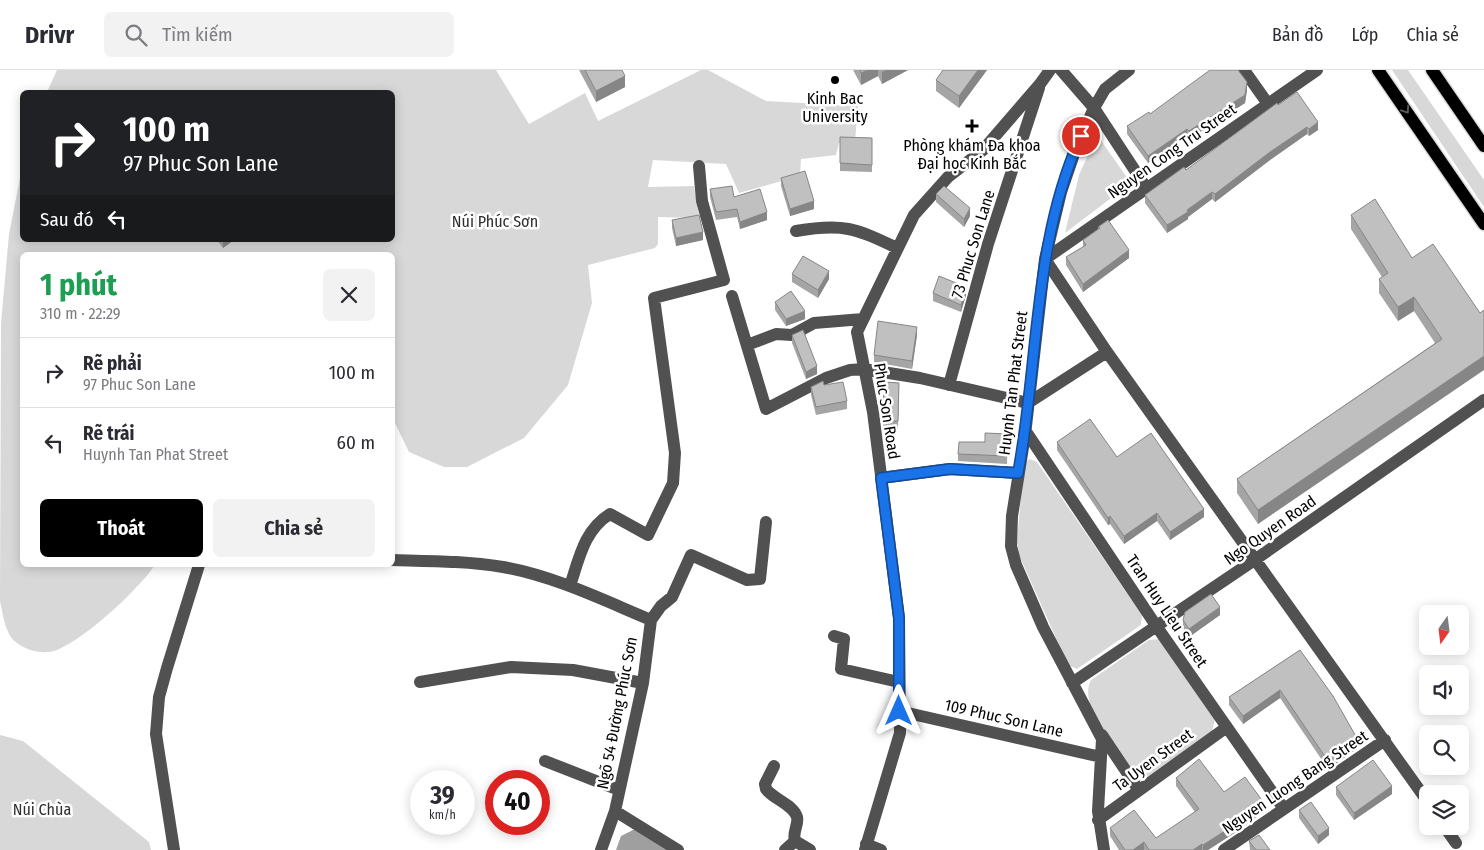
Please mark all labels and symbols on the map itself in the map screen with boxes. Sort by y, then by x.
marker: Kinh Bac University [829,74,841,86]
place label: Kinh Bac University [802,89,869,126]
street label: Nguyen Cong Tru Street [1104,99,1241,203]
one-way arrow [1400,104,1409,114]
pin [1060,115,1102,157]
marker: Phòng khám Đa khoa Đại học Kinh Bắc [965,119,979,133]
place label: Phòng khám Đa khoa Đại học Kinh Bắc [903,136,1041,173]
street label: 73 Phuc Son Lane [947,187,999,301]
park label: Núi Phúc Sơn [452,212,538,231]
street label: Huynh Tan Phat Street [995,309,1031,456]
street label: Phuc Son Road [870,362,904,460]
street label: Ngo Quyen Road [1220,491,1320,569]
street label: Tran Huy Lieu Street [1122,551,1212,671]
north arrow [1419,605,1469,655]
street label: Ngõ 54 Đường Phúc Sơn [593,635,641,791]
position arrow [872,684,924,736]
street label: 109 Phuc Son Lane [943,695,1065,741]
street label: Ta Uyen Street [1109,724,1197,795]
street label: Nguyen Luong Bang Street [1219,726,1372,838]
speed limit sign: 40 [485,770,550,835]
park label: Núi Chùa [13,800,71,819]

